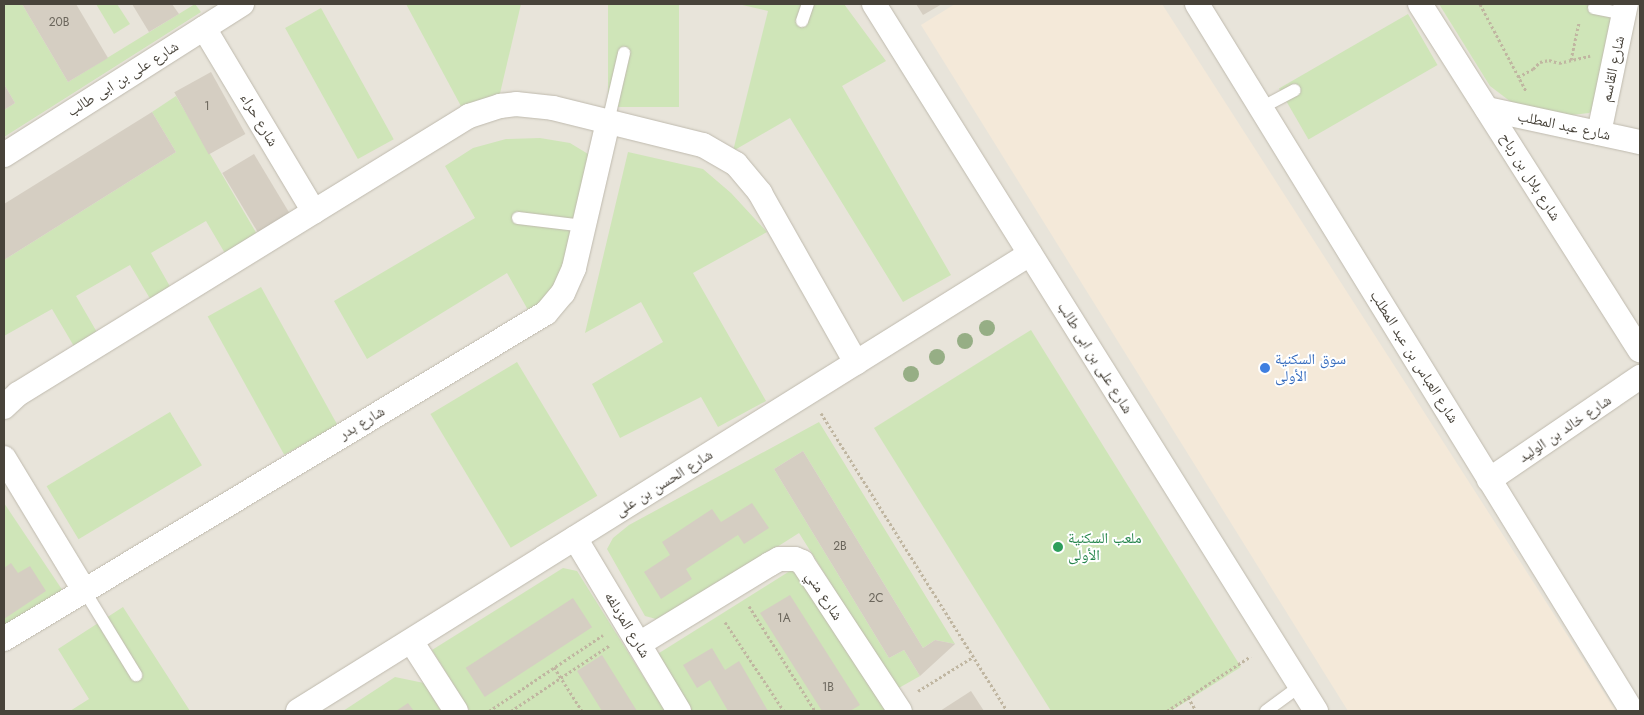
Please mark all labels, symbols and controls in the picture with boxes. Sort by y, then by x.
house number: 20B [49,16,69,30]
street label: شارع القاسم [1597,34,1629,104]
street label: شارع على بن ابى طالب [64,37,182,121]
street label: شارع حراء [236,90,282,150]
house number: 1 [204,100,210,114]
street label: شارع عبد المطلب [1516,107,1612,145]
street label: شارع بلال بن رباح [1496,130,1564,224]
street label: شارع العباس بن عبد المطلب [1366,287,1462,427]
street label: شارع على بن ابى طالب [1053,299,1137,417]
place label: سوق السكنية الأولى [1275,350,1346,385]
marker: سوق السكنية الأولى [1259,362,1271,374]
street label: شارع خالد بن الوليد [1515,391,1615,467]
street label: شارع بدر [336,402,388,444]
street label: شارع الحسن بن على [612,446,716,520]
place label: ملعب السكنية الأولى [1068,529,1142,564]
house number: 2B [833,540,847,554]
marker: ملعب السكنية الأولى [1052,541,1064,553]
street label: شارع مني [802,568,846,624]
street label: شارع المزدلفه [600,589,654,661]
house number: 2C [868,592,884,606]
house number: 1A [777,612,791,626]
house number: 1B [822,681,834,695]

